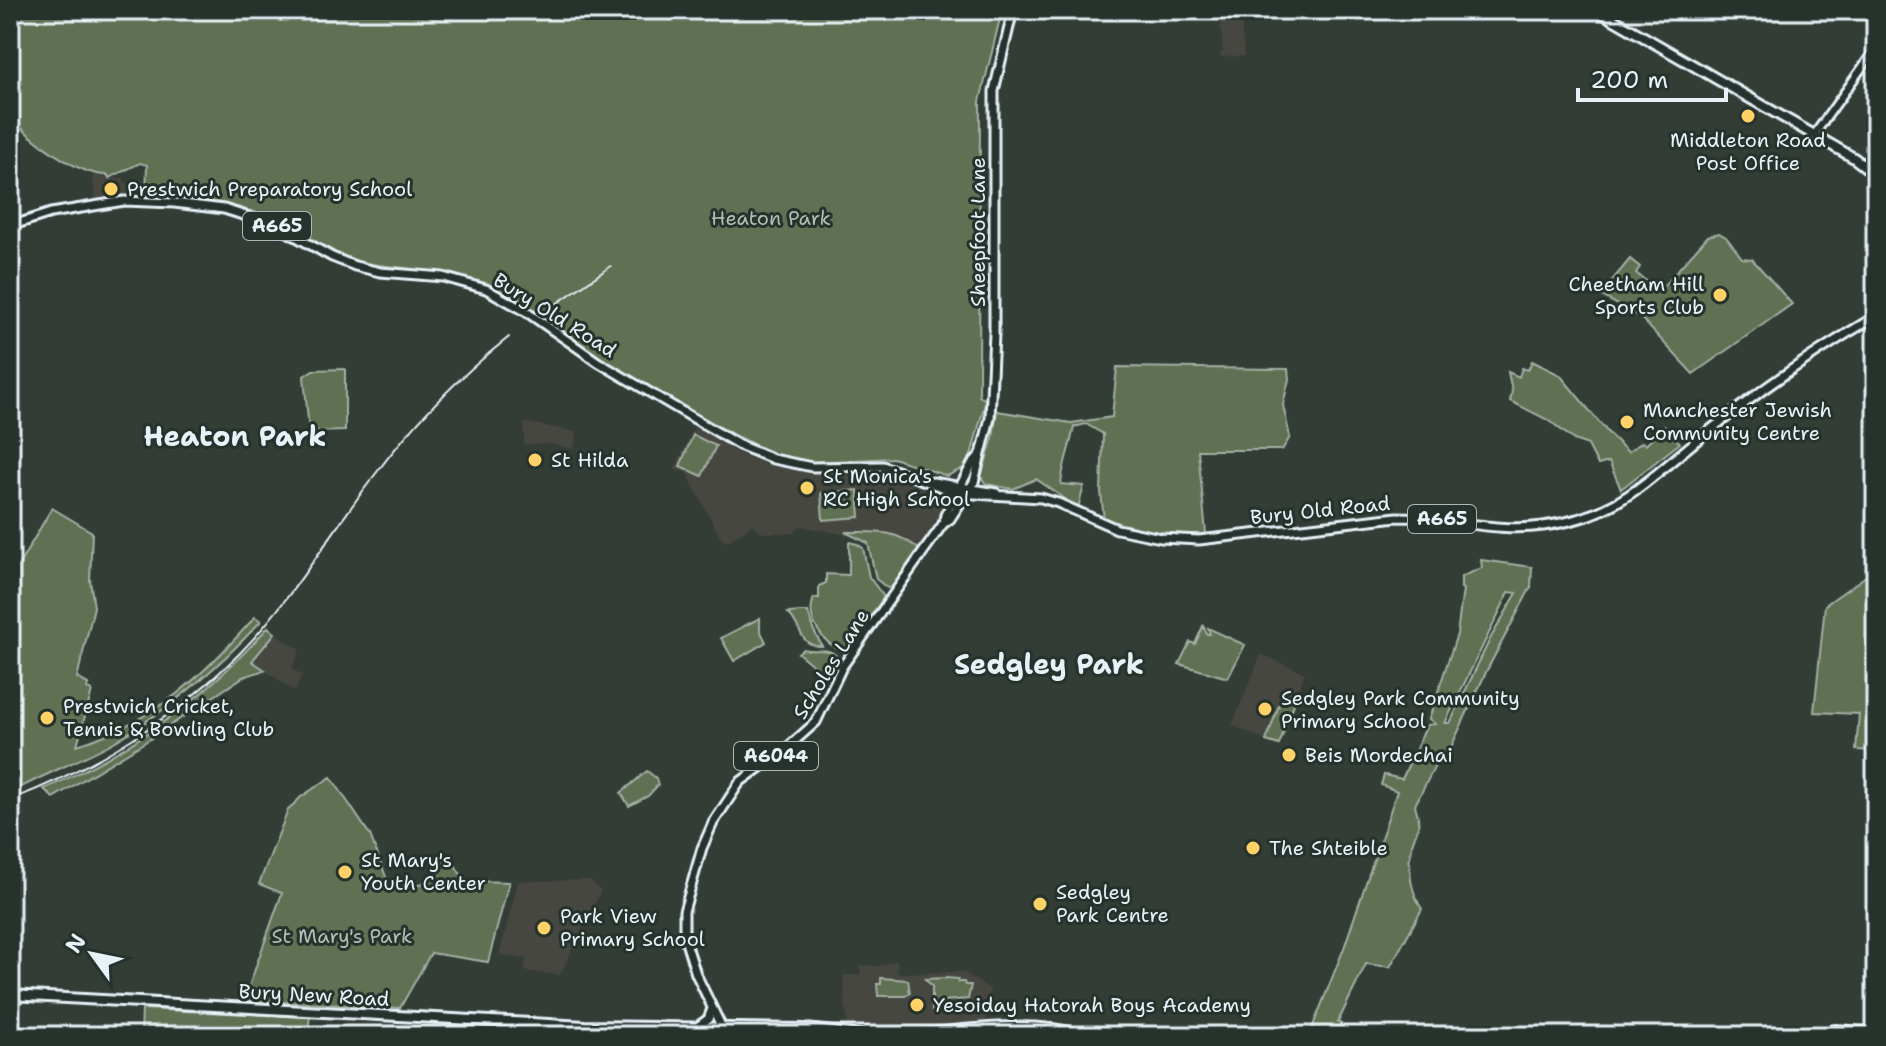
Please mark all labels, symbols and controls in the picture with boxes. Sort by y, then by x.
scale bar [1578,52,1726,102]
text: 200 m [1590,64,1668,96]
marker: Middleton Road Post Office [1739,107,1757,125]
place label: Middleton Road Post Office [1670,127,1826,176]
street label: Sheepfoot Lane [965,157,991,307]
place label: Prestwich Preparatory School [127,176,412,202]
marker: Prestwich Preparatory School [102,180,120,198]
park label: Heaton Park [711,205,831,231]
road number: A665 [243,212,311,240]
street label: Bury Old Road [489,267,622,363]
place label: Cheetham Hill Sports Club [1568,271,1704,320]
marker: Cheetham Hill Sports Club [1711,286,1729,304]
place label: Manchester Jewish Community Centre [1643,397,1832,446]
marker: Manchester Jewish Community Centre [1618,413,1636,431]
district label: Heaton Park [143,417,327,455]
place label: St Hilda [551,447,629,473]
marker: St Hilda [526,451,544,469]
place label: St Monica's RC High School [823,463,970,512]
marker: St Monica's RC High School [798,479,816,497]
street label: Bury Old Road [1249,490,1392,530]
road number: A665 [1408,505,1476,533]
street label: Scholes Lane [787,604,875,724]
district label: Sedgley Park [954,645,1144,683]
place label: Sedgley Park Community Primary School [1281,685,1520,734]
place label: Prestwich Cricket, Tennis & Bowling Club [63,693,274,742]
marker: Sedgley Park Community Primary School [1256,700,1274,718]
marker: Prestwich Cricket, Tennis & Bowling Club [38,709,56,727]
road number: A6044 [734,742,818,770]
place label: Beis Mordechai [1305,742,1453,768]
marker: Beis Mordechai [1280,746,1298,764]
place label: The Shteible [1269,835,1388,861]
marker: The Shteible [1244,839,1262,857]
place label: St Mary's Youth Center [361,847,486,896]
marker: St Mary's Youth Center [336,863,354,881]
place label: Sedgley Park Centre [1056,879,1169,928]
marker: Sedgley Park Centre [1031,895,1049,913]
place label: Park View Primary School [560,903,705,952]
north arrow [52,914,132,994]
marker: Park View Primary School [535,919,553,937]
park label: St Mary's Park [272,923,412,949]
text: N [59,928,93,959]
street label: Bury New Road [238,978,390,1012]
place label: Yesoiday Hatorah Boys Academy [933,992,1251,1018]
marker: Yesoiday Hatorah Boys Academy [908,996,926,1014]

